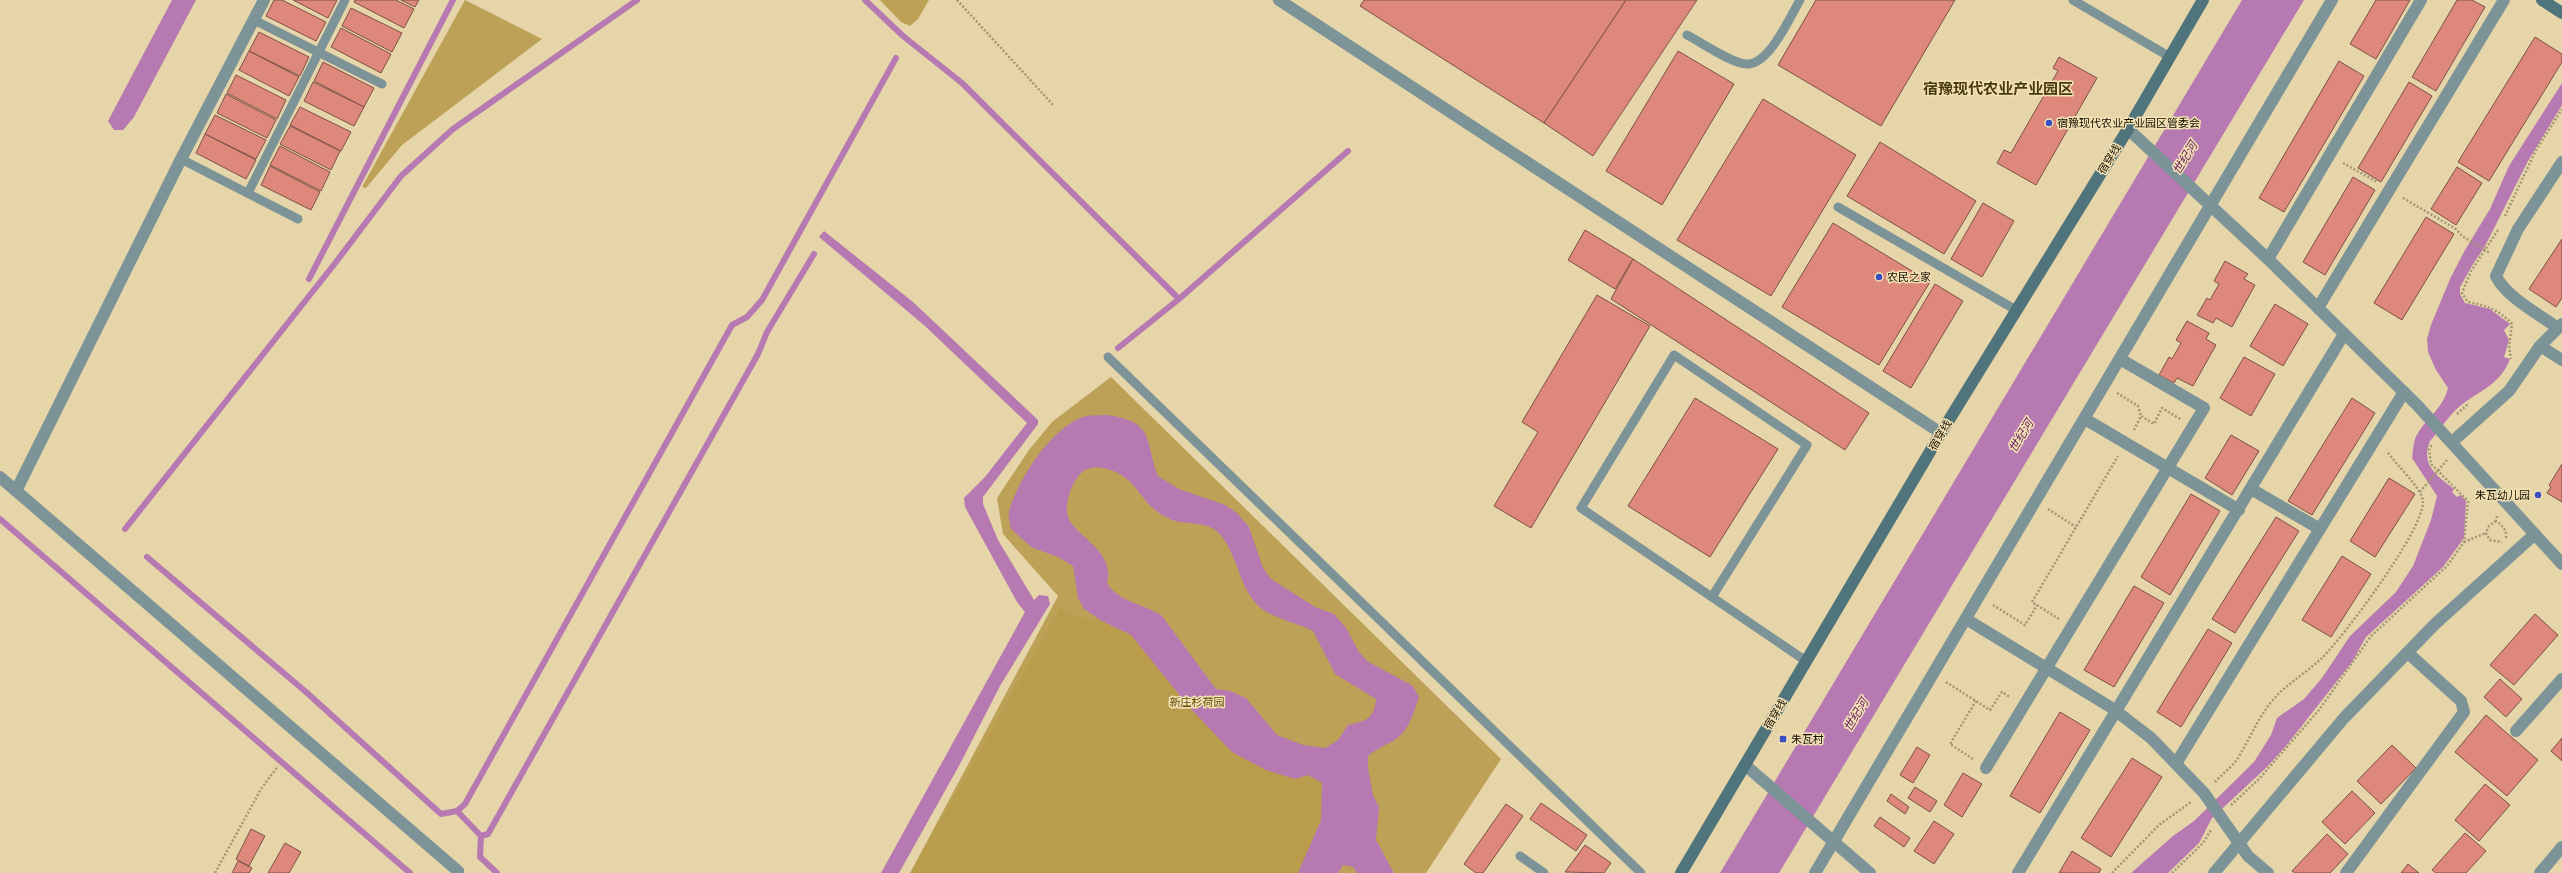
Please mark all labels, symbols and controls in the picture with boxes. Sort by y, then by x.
district label: 宿豫现代农业产业园区 [1923,78,2073,98]
place label: 宿豫现代农业产业园区管委会 [2057,115,2200,130]
marker: 宿豫现代农业产业园区管委会 [2044,118,2054,128]
water label: 世纪河 [2168,136,2202,178]
street label: 宿穿线 [2093,141,2124,177]
place label: 农民之家 [1887,269,1931,284]
marker: 农民之家 [1874,272,1884,282]
water label: 世纪河 [2004,414,2038,456]
street label: 宿穿线 [1925,417,1954,453]
place label: 朱瓦幼儿园 [2475,487,2530,502]
marker: 朱瓦幼儿园 [2533,490,2543,500]
water label: 世纪河 [1839,693,1873,735]
park label: 新庄杉荷园 [1170,694,1225,709]
street label: 宿穿线 [1760,696,1789,732]
place label: 朱瓦村 [1791,731,1824,746]
marker: 朱瓦村 [1778,734,1788,744]

